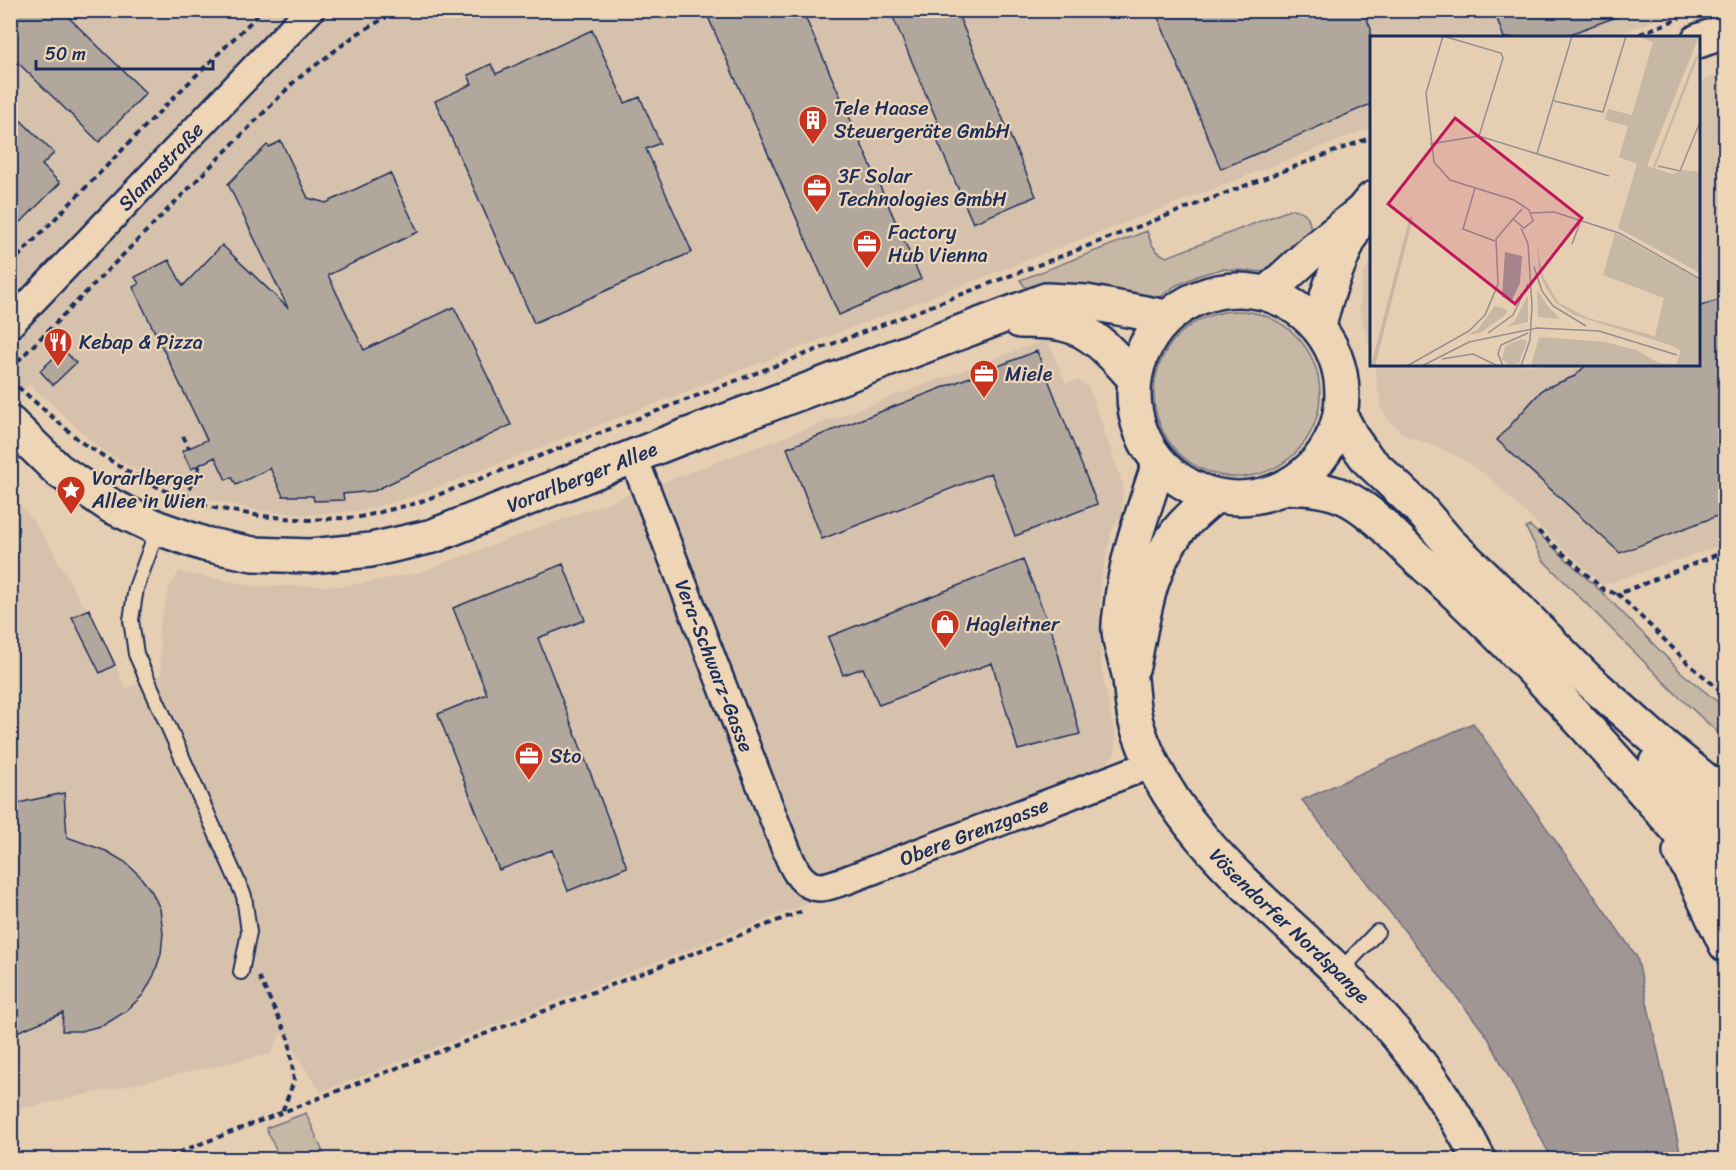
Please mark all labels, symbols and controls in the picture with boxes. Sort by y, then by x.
scale bar [36,33,213,71]
inset map [1370,36,1700,366]
text: 50 m [45,38,86,70]
place label: Tele Haase Steuergeräte GmbH [834,91,1010,149]
building icon: Tele Haase Steuergeräte GmbH [797,104,829,146]
street label: Slamastraße [109,113,212,219]
place label: 3F Solar Technologies GmbH [838,159,1007,217]
office icon: 3F Solar Technologies GmbH [801,172,833,214]
place label: Factory Hub Vienna [888,215,988,273]
office icon: Factory Hub Vienna [851,228,883,270]
place label: Kebap & Pizza [79,325,203,360]
restaurant icon: Kebap & Pizza [42,326,74,368]
place label: Miele [1005,357,1053,392]
office icon: Miele [968,358,1000,400]
street label: Vorarlberger Allee [501,431,663,523]
place label: Vorarlberger Allee in Wien [91,461,206,519]
place icon: Vorarlberger Allee in Wien [55,474,87,516]
street label: Vera-Schwarz-Gasse [665,574,764,757]
place label: Hagleitner [966,607,1061,642]
shop icon: Hagleitner [929,608,961,650]
place label: Sto [550,739,581,774]
office icon: Sto [513,740,545,782]
street label: Obere Grenzgasse [894,787,1054,876]
street label: Vösendorfer Nordspange [1201,839,1379,1012]

